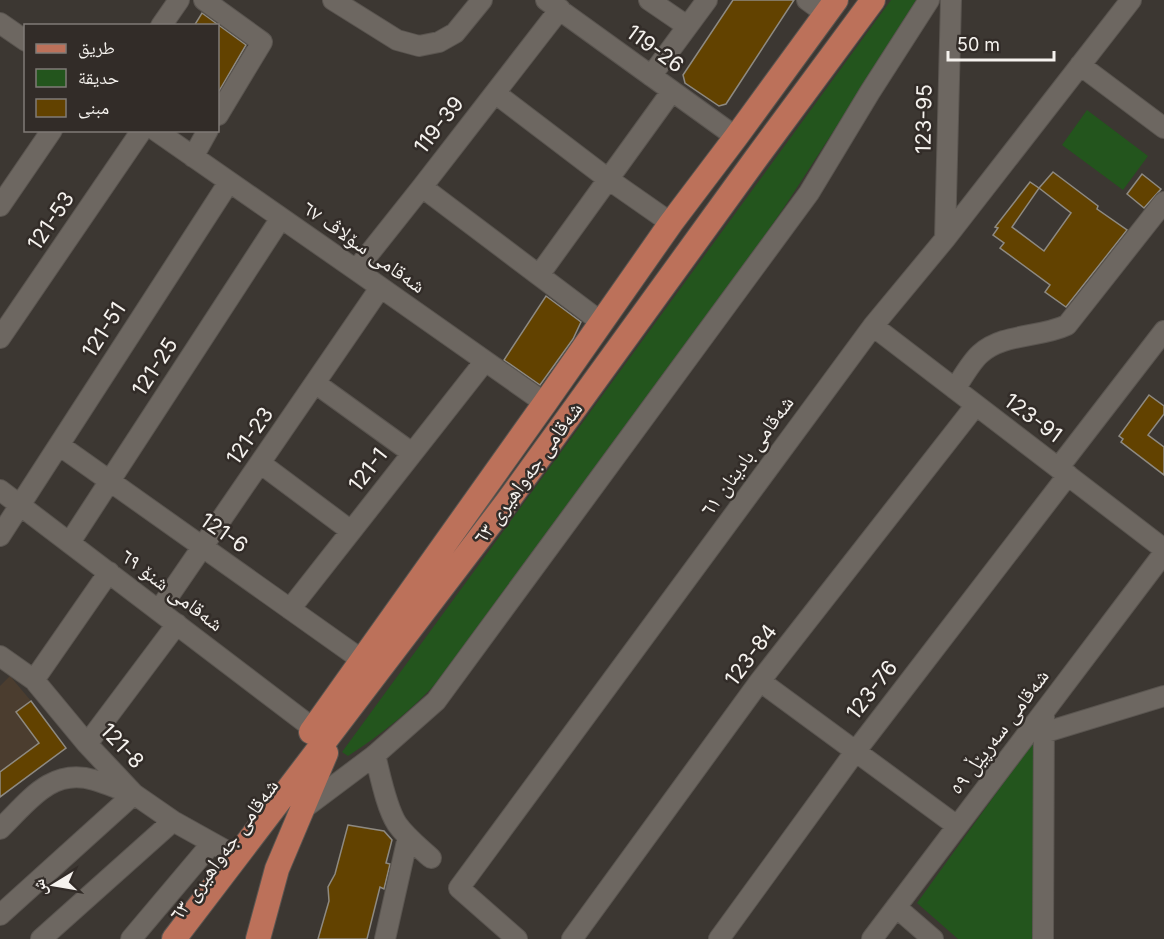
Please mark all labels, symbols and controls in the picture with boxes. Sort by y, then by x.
street label: 119-26 [622,19,689,78]
legend [24,24,219,132]
scale bar [948,24,1054,62]
text: 50 m [957,34,1000,55]
text: طريق [78,37,115,59]
text: حديقة [78,67,119,88]
street label: 123-95 [910,84,937,154]
street label: 119-39 [409,91,469,158]
text: مبنى [78,97,109,119]
street label: 121-53 [22,187,79,255]
street label: شەقامی سۆلاڤ ٦٧ [297,195,431,299]
street label: 121-51 [77,297,131,362]
street label: 121-25 [127,333,183,401]
street label: 123-91 [1000,388,1067,447]
street label: شەقامی بادینان ٦١ [694,391,800,521]
street label: شەقامی جەواهیری ٦٣ [468,397,588,549]
street label: 121-23 [221,402,278,469]
street label: 121-1 [343,443,392,496]
street label: 121-6 [196,507,253,558]
street label: شەقامی شنۆ ٦٩ [115,543,229,637]
street label: 123-84 [719,619,782,690]
street label: 123-76 [841,655,902,724]
street label: شەقامی سەرپێڵ ٥٩ [943,664,1055,800]
street label: 121-8 [95,718,149,773]
street label: شەقامی جەواهیری ٦٣ [164,774,284,926]
north arrow [24,855,84,915]
text: ش [28,878,51,898]

